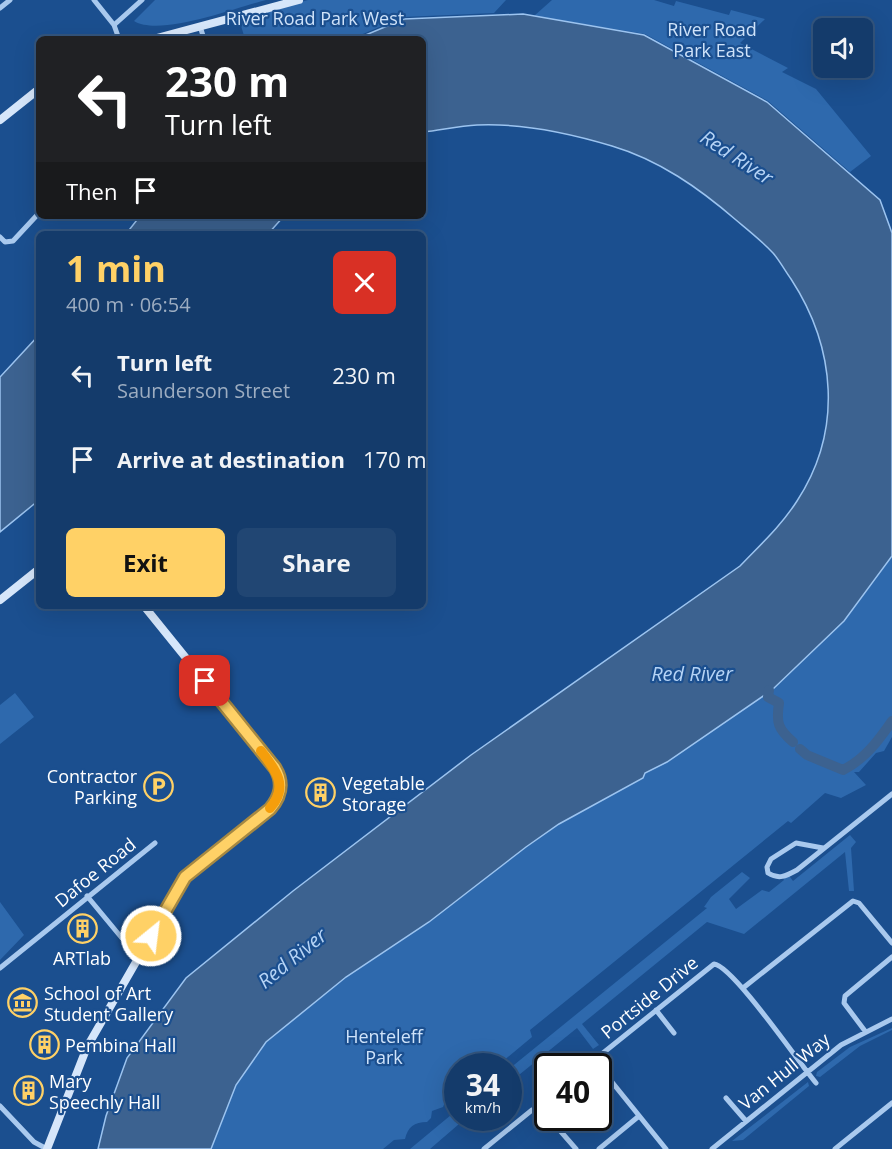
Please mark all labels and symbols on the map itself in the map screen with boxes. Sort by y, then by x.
park label: River Road Park West [226,6,404,30]
park label: River Road Park East [667,17,757,62]
water label: Red River [695,123,780,191]
pin [179,655,230,706]
water label: Red River [651,660,734,687]
place label: Contractor Parking [47,764,138,809]
parking icon: Contractor Parking [142,770,174,802]
place label: Vegetable Storage [342,771,425,816]
building icon: Vegetable Storage [305,777,337,809]
street label: Dafoe Road [49,832,141,912]
position arrow [119,904,183,968]
building icon: ARTlab [66,913,98,945]
water label: Red River [252,921,333,994]
place label: ARTlab [53,946,111,970]
street label: Portside Drive [595,950,703,1044]
place label: School of Art Student Gallery [44,981,174,1026]
museum icon: School of Art Student Gallery [7,987,39,1019]
park label: Henteleff Park [345,1024,424,1069]
street label: Van Hull Way [734,1026,835,1115]
building icon: Pembina Hall [28,1029,60,1061]
place label: Pembina Hall [65,1033,176,1057]
speed limit sign: 40 [534,1053,612,1131]
place label: Mary Speechly Hall [49,1069,160,1114]
building icon: Mary Speechly Hall [12,1075,44,1107]

